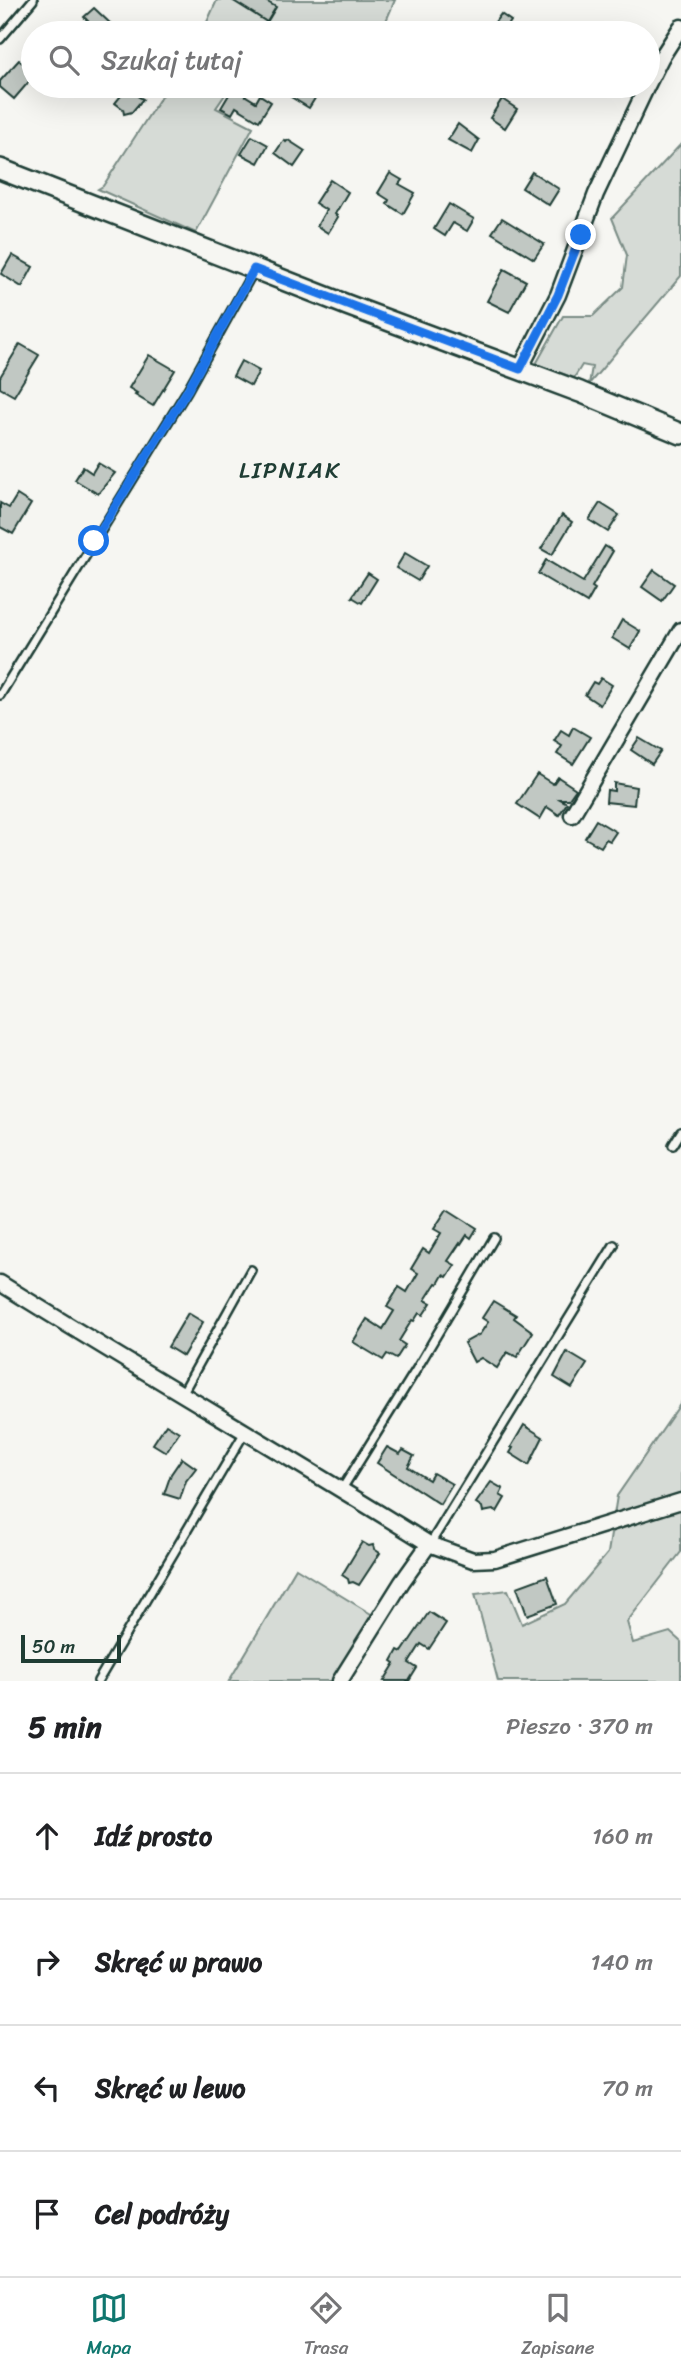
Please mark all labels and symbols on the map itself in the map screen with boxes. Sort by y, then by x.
route end [565,219,596,250]
district label: LIPNIAK [239,450,341,491]
route start [78,525,109,556]
scale bar [21,1632,121,1664]

